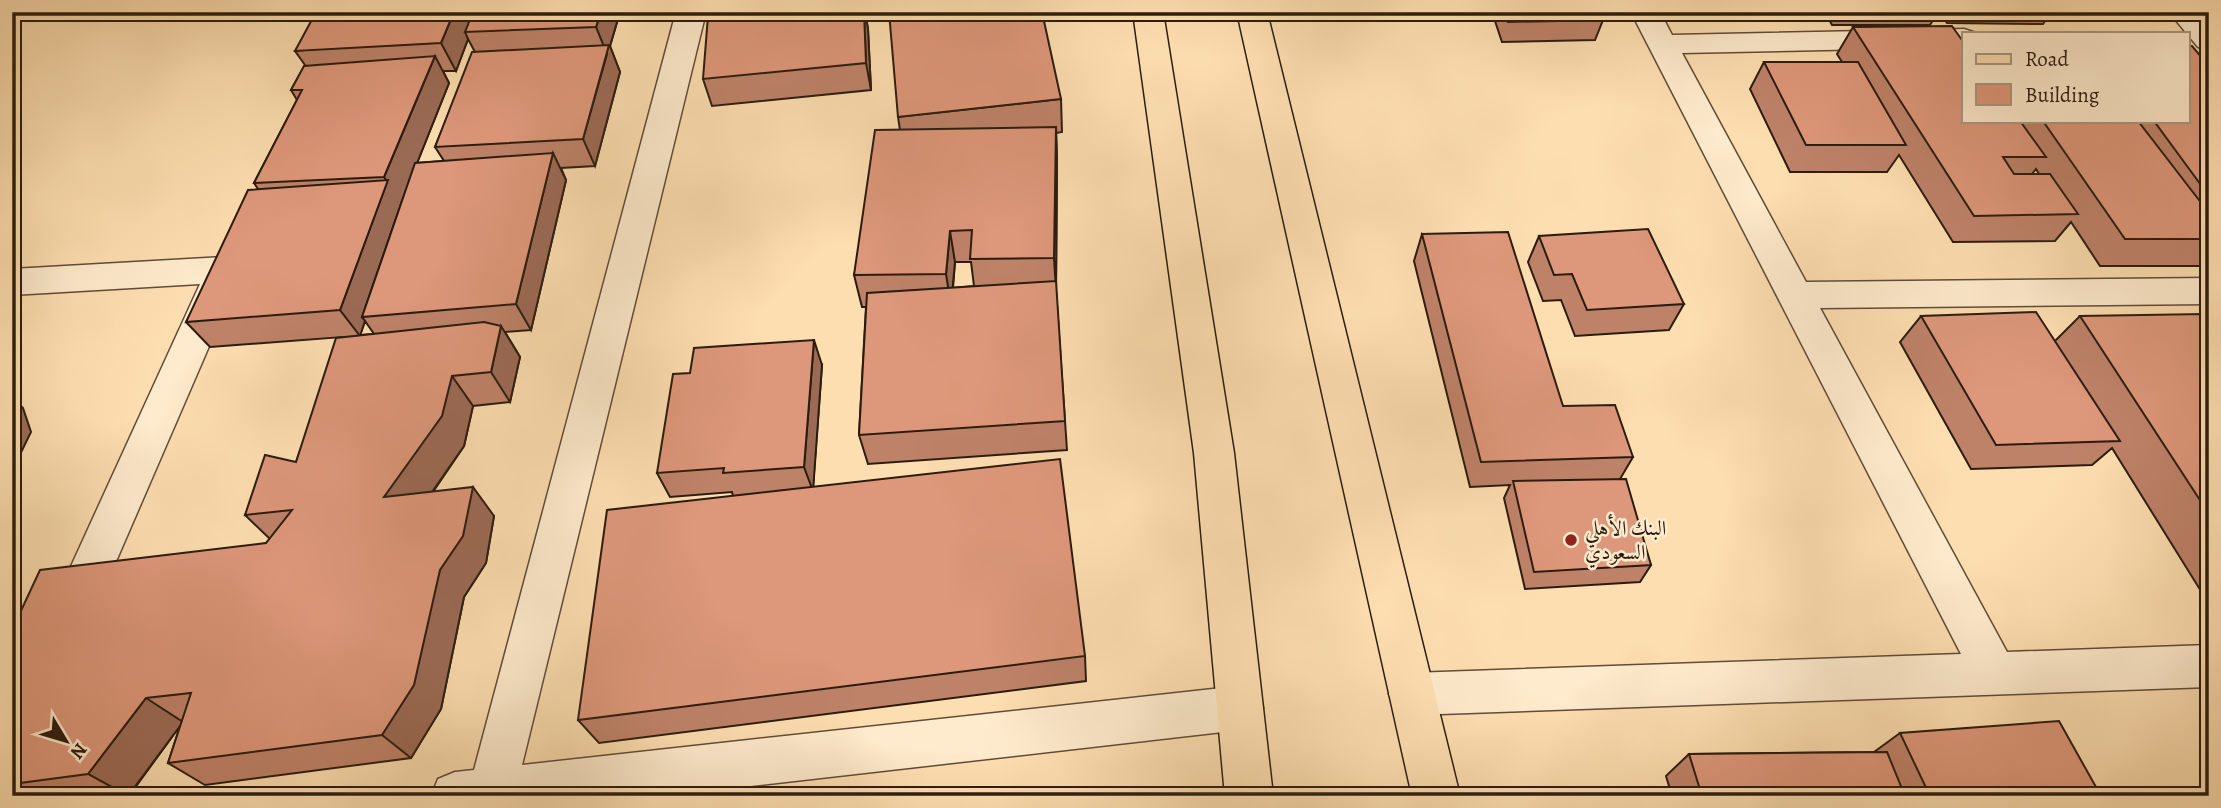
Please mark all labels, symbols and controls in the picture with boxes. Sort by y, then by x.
legend [1962,32,2190,122]
text: Road [2025,45,2069,73]
text: Building [2025,81,2100,109]
place label: البنك الأهلي السعودي [1585,513,1666,568]
marker: البنك الأهلي السعودي [1563,532,1579,548]
north arrow [32,706,102,776]
text: N [64,737,93,764]

